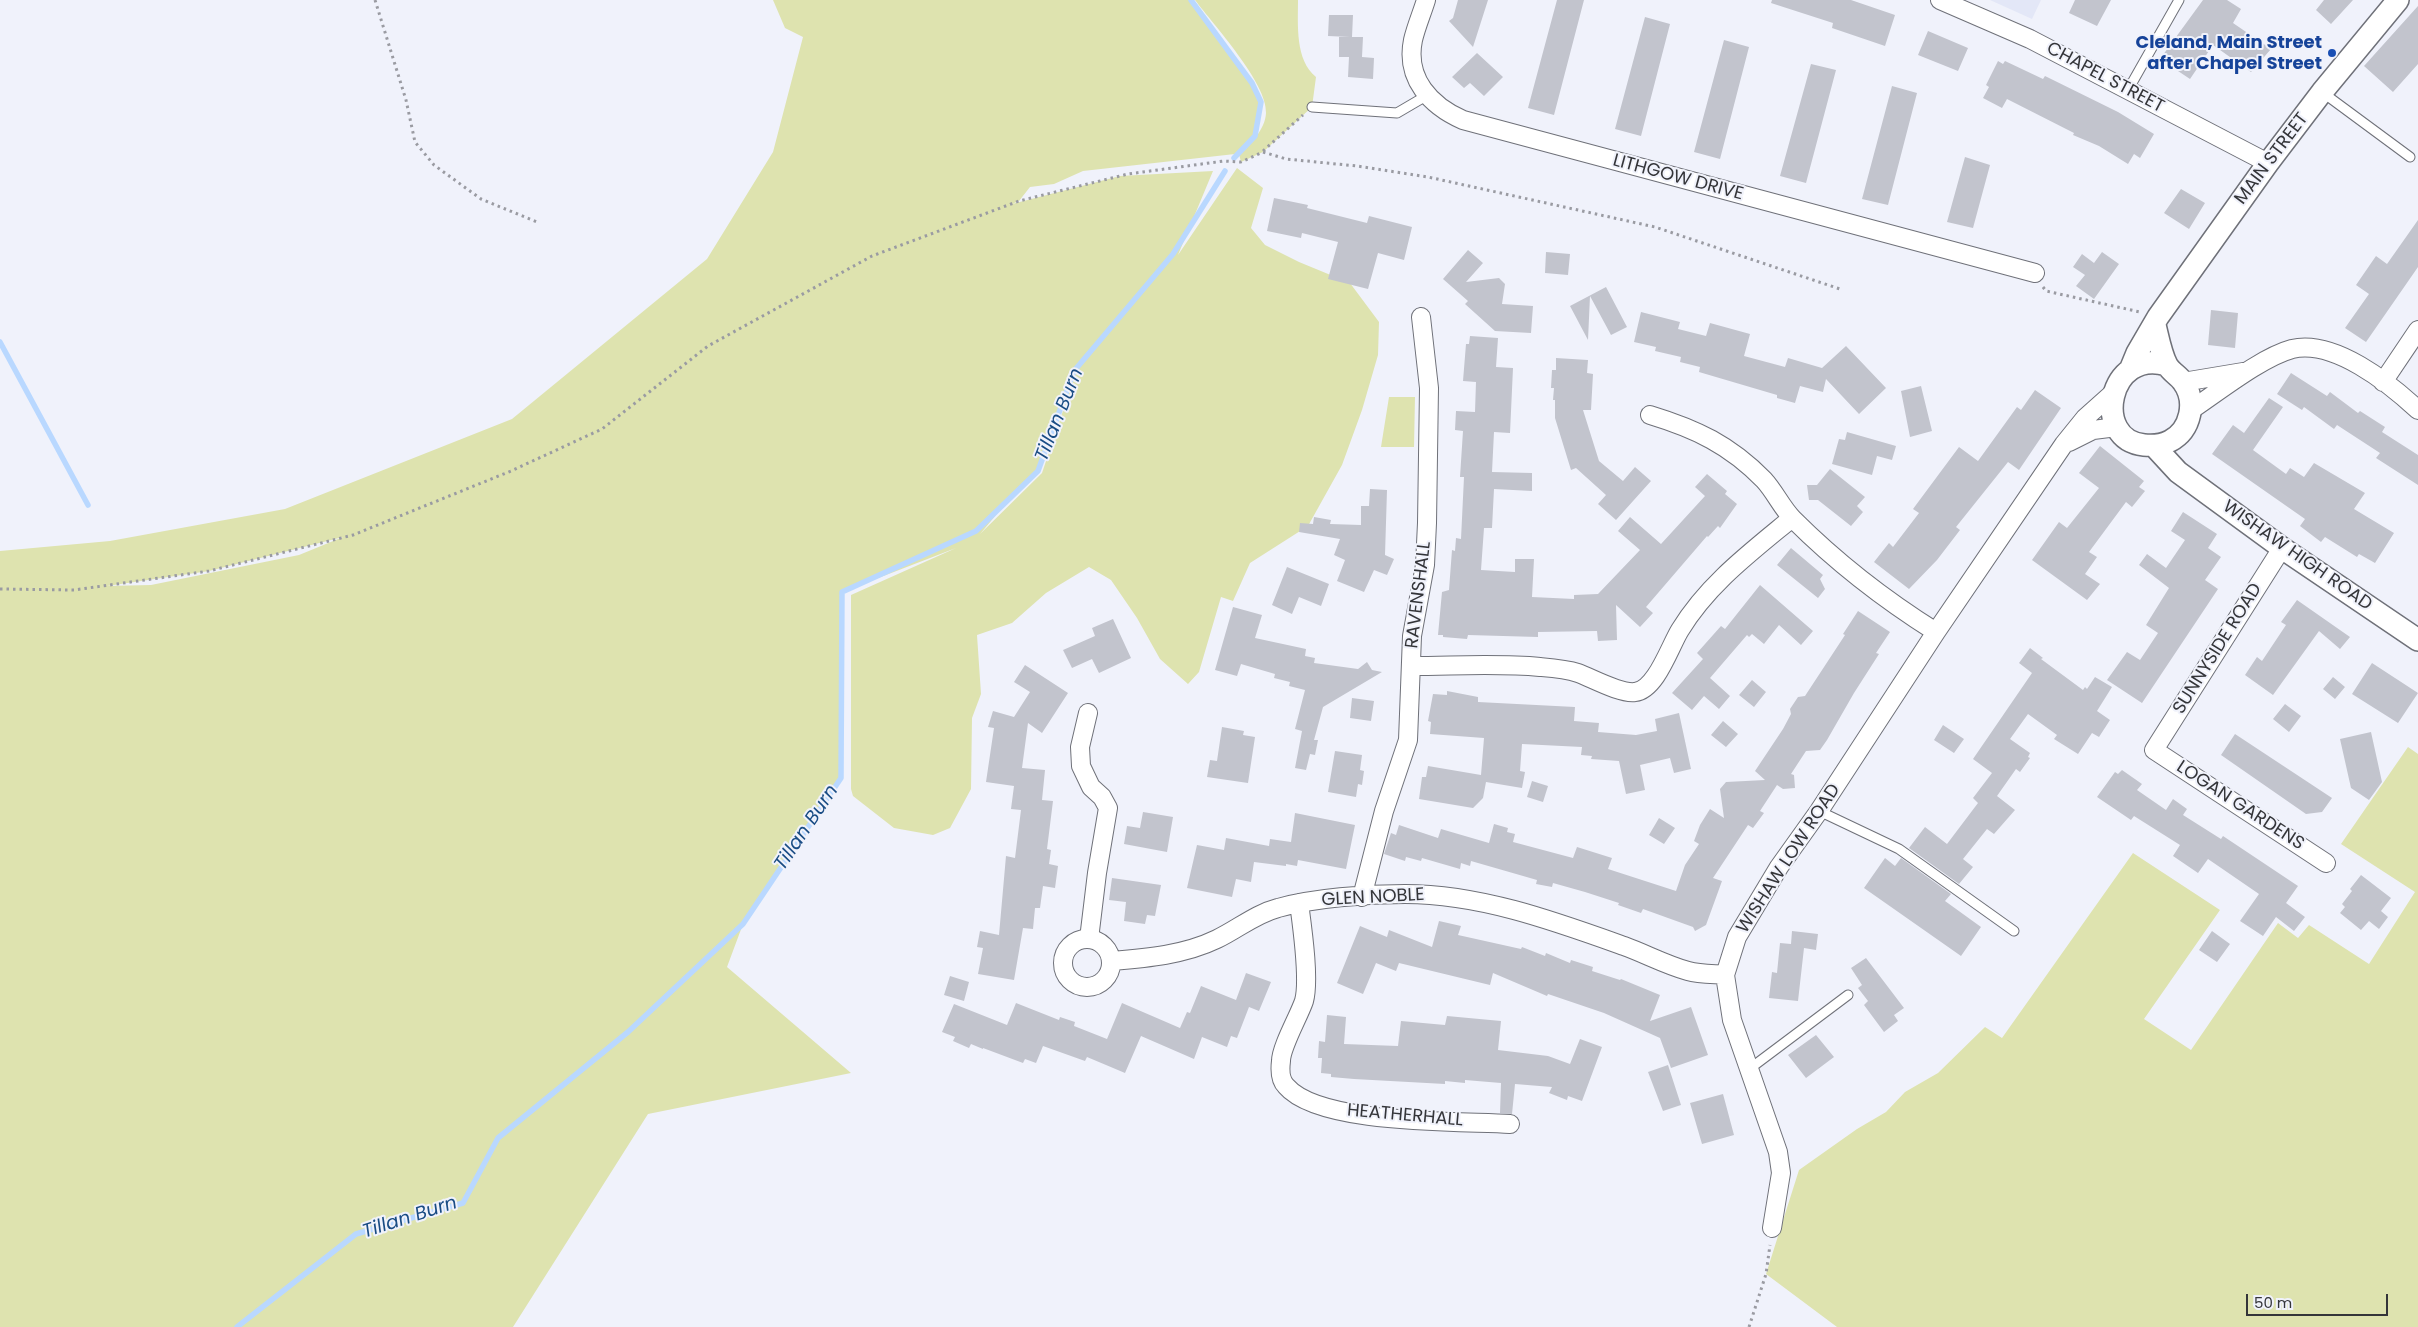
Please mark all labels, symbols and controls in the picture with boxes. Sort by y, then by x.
place label: Cleland, Main Street after Chapel Street [2135,32,2322,74]
street label: CHAPEL STREET [2042,38,2168,118]
marker: Cleland, Main Street after Chapel Street [2326,47,2338,59]
street label: MAIN STREET [2231,109,2313,209]
street label: LITHGOW DRIVE [1610,150,1746,206]
water label: Tillan Burn [1031,365,1089,465]
street label: WISHAW HIGH ROAD [2218,496,2376,616]
street label: RAVENSHALL [1402,540,1436,650]
street label: SUNNYSIDE ROAD [2169,580,2267,718]
street label: LOGAN GARDENS [2172,757,2308,855]
street label: WISHAW LOW ROAD [1733,780,1845,938]
water label: Tillan Burn [770,781,844,875]
street label: GLEN NOBLE [1321,885,1425,911]
street label: HEATHERHALL [1346,1100,1464,1132]
water label: Tillan Burn [360,1192,460,1244]
scale bar [2248,1284,2390,1316]
text: 50 m [2254,1292,2292,1313]

